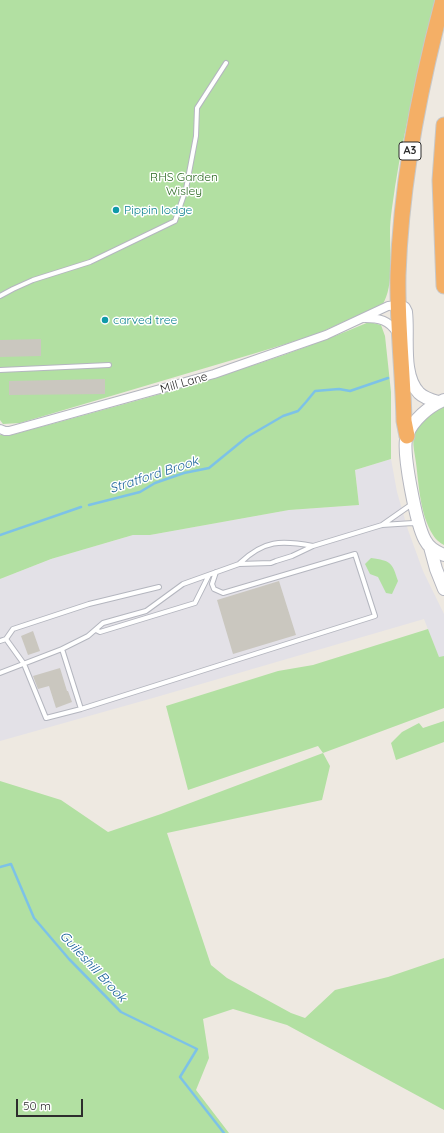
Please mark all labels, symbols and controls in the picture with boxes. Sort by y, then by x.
road number: A3 [399,142,421,160]
park label: RHS Garden Wisley [150,170,218,198]
place label: Pippin lodge [124,203,192,217]
marker: Pippin lodge [111,205,121,215]
place label: carved tree [113,313,177,327]
marker: carved tree [100,315,110,325]
street label: Mill Lane [159,369,209,397]
water label: Stratford Brook [108,453,200,497]
water label: Guileshill Brook [56,928,130,1006]
scale bar [18,1091,85,1117]
text: 50 m [23,1098,51,1113]

